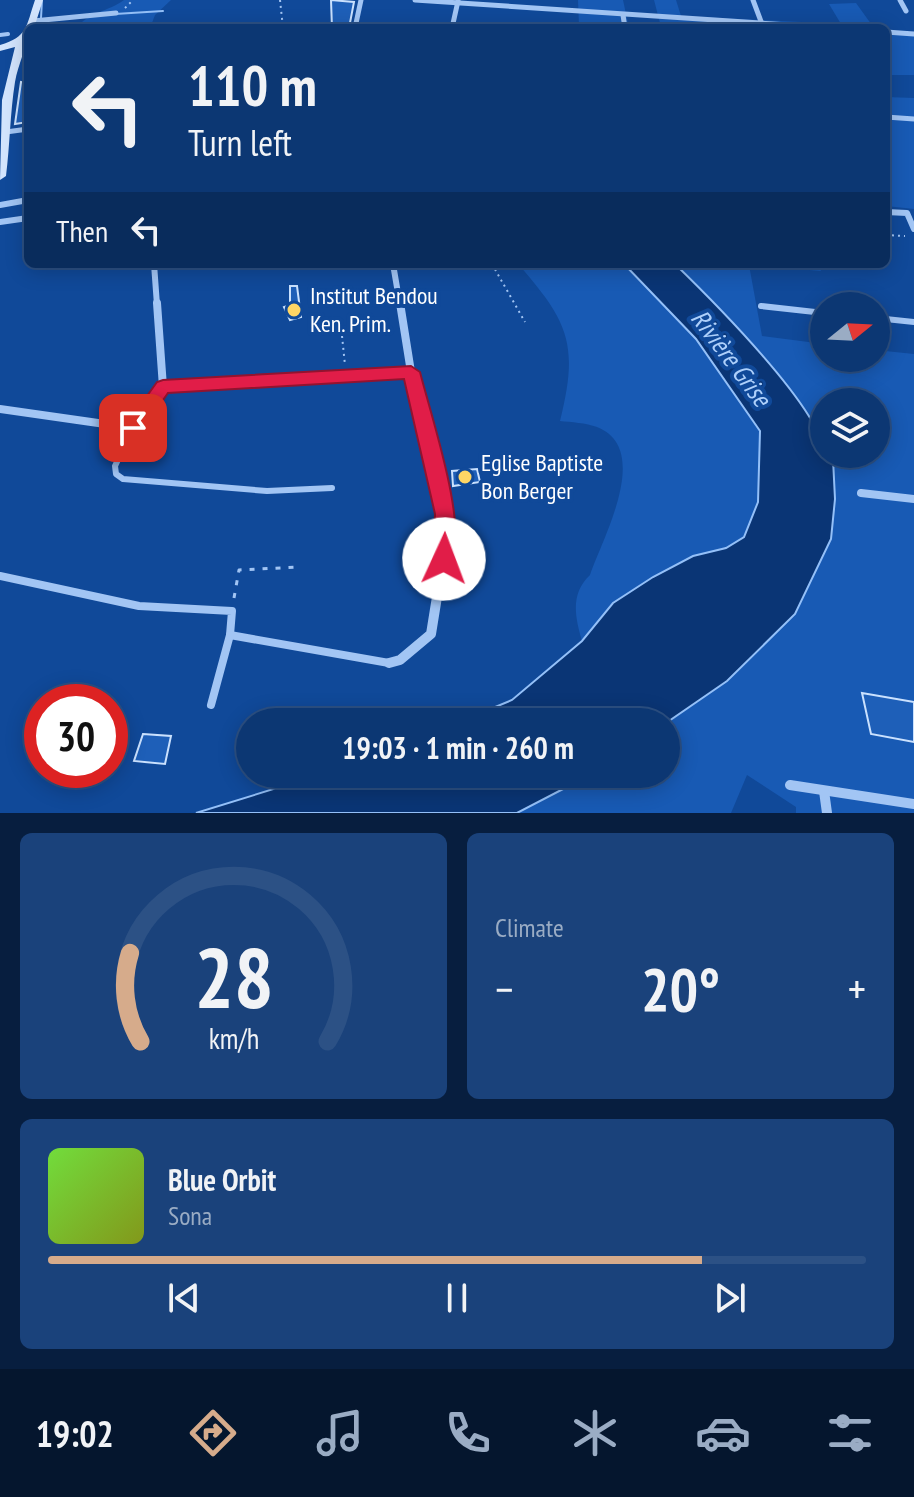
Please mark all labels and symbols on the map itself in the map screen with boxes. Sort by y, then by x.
place label: Institut Bendou Ken. Prim. [310,280,438,339]
north arrow [810,292,890,372]
marker: Institut Bendou Ken. Prim. [285,301,303,319]
water label: Rivière Grise [684,303,780,415]
pin [99,394,167,462]
place label: Eglise Baptiste Bon Berger [481,447,603,506]
marker: Eglise Baptiste Bon Berger [456,468,474,486]
position arrow [402,517,486,601]
speed limit sign: 30 [24,684,128,788]

